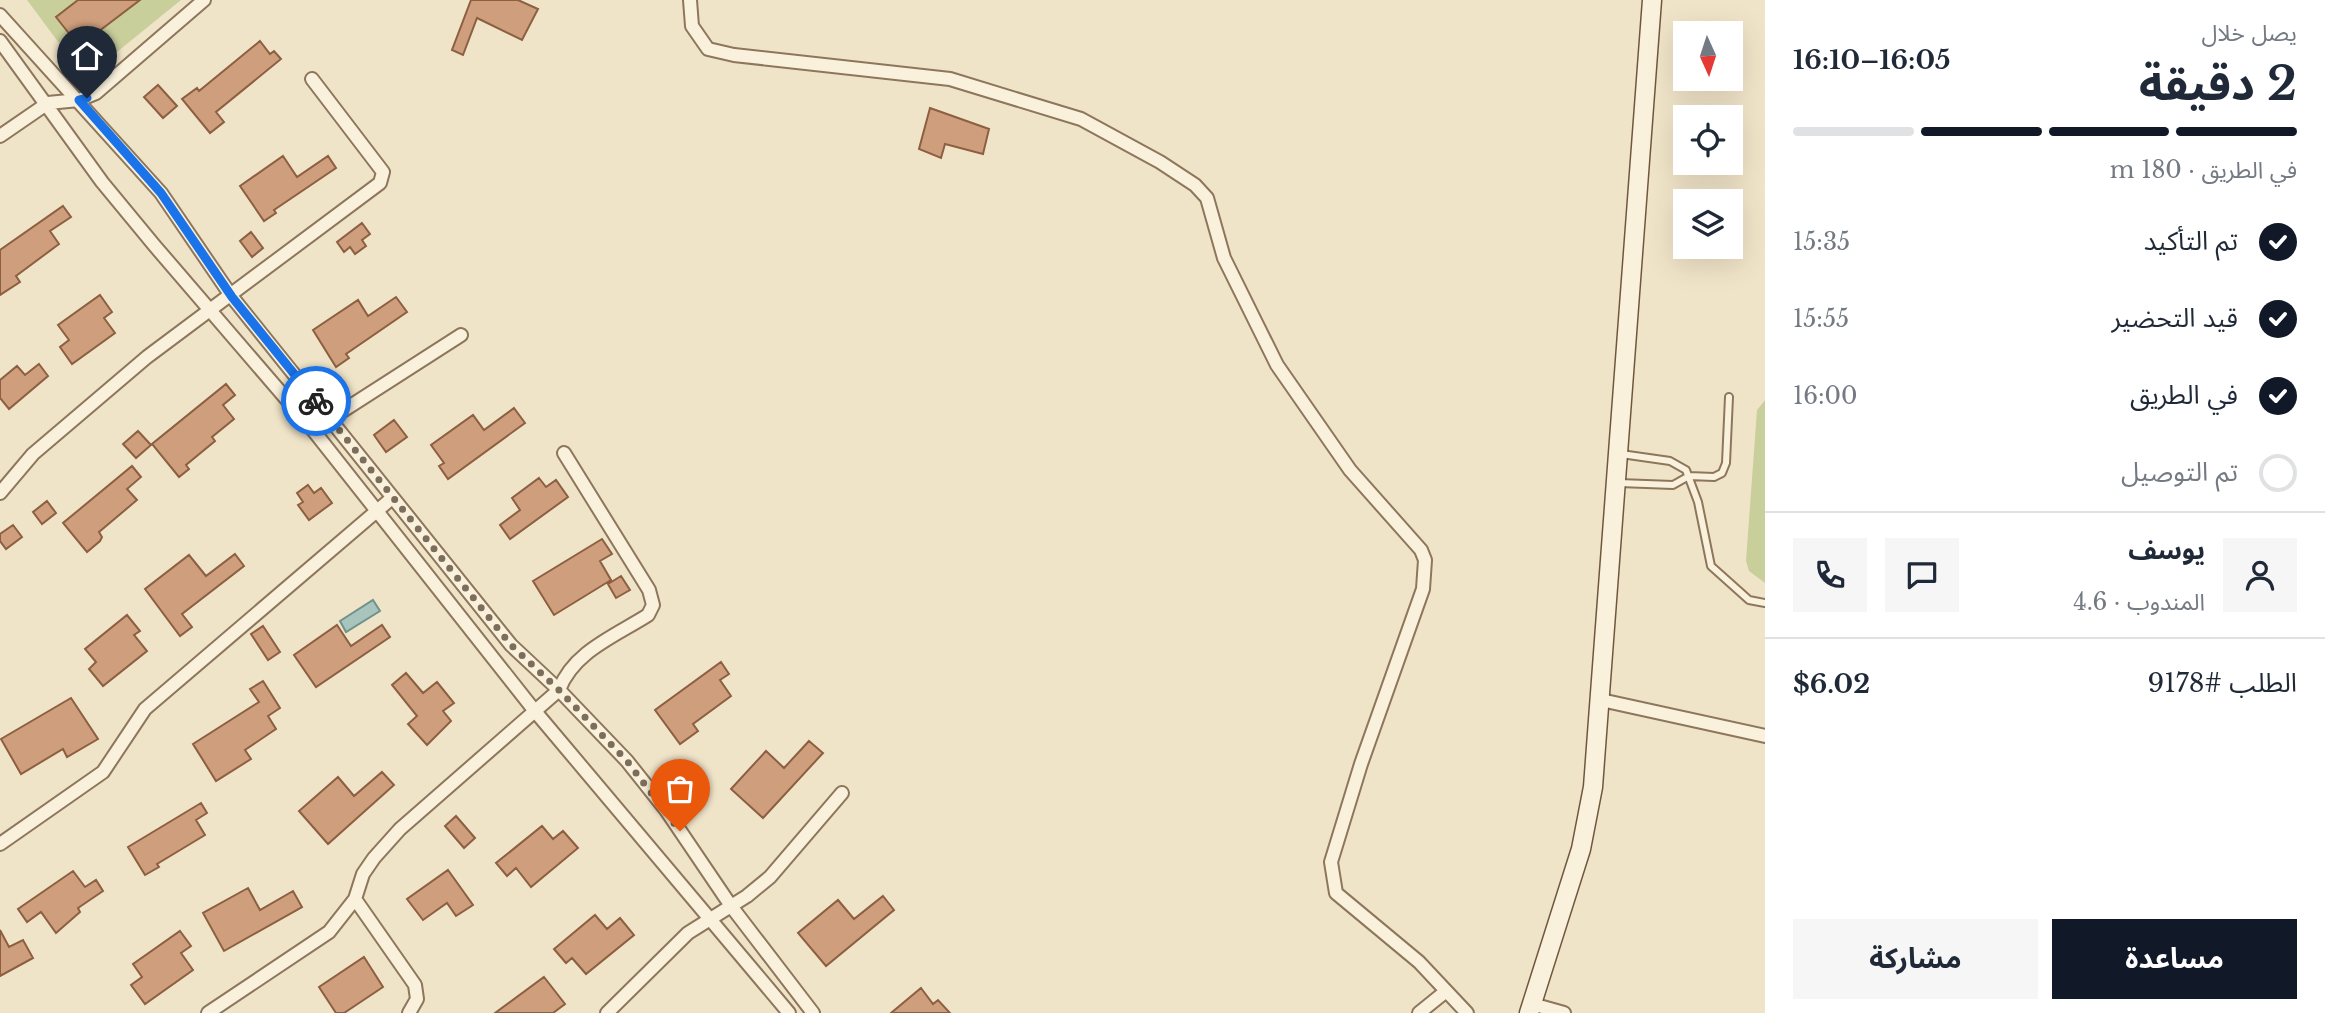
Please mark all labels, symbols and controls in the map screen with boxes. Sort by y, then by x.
text: يصل خلال [2202,19,2297,47]
north arrow [1673,21,1743,91]
map controls [1673,21,1743,259]
pin [57,26,117,98]
icon: home [68,37,106,75]
text: 16:05–16:10 [1793,44,1951,76]
text: 2 دقيقة [2139,55,2297,112]
button: locate [1673,105,1743,175]
text: في الطريق · 180 m [2110,156,2297,184]
button: layers [1673,189,1743,259]
icon: check [2259,223,2297,261]
text: تم التأكيد [2144,225,2238,257]
text: 15:35 [1793,228,1850,256]
icon: check [2259,300,2297,338]
text: قيد التحضير [2112,302,2238,334]
text: 15:55 [1793,305,1849,333]
courier [281,366,351,436]
icon: check [2259,377,2297,415]
text: في الطريق [2130,379,2238,411]
icon: bike [297,382,335,420]
text: 16:00 [1793,382,1857,410]
text: تم التوصيل [2121,456,2238,488]
text: يوسف [2128,534,2205,566]
button: phone [1793,538,1867,612]
button: chat [1885,538,1959,612]
button: person [2223,538,2297,612]
text: المندوب · 4.6 [2073,588,2205,616]
text: الطلب #9178 [2147,667,2297,699]
text: $6.02 [1793,668,1870,700]
pin [650,759,710,831]
icon: bag [661,770,699,808]
button: مشاركة [1793,919,2038,999]
button: مساعدة [2052,919,2297,999]

